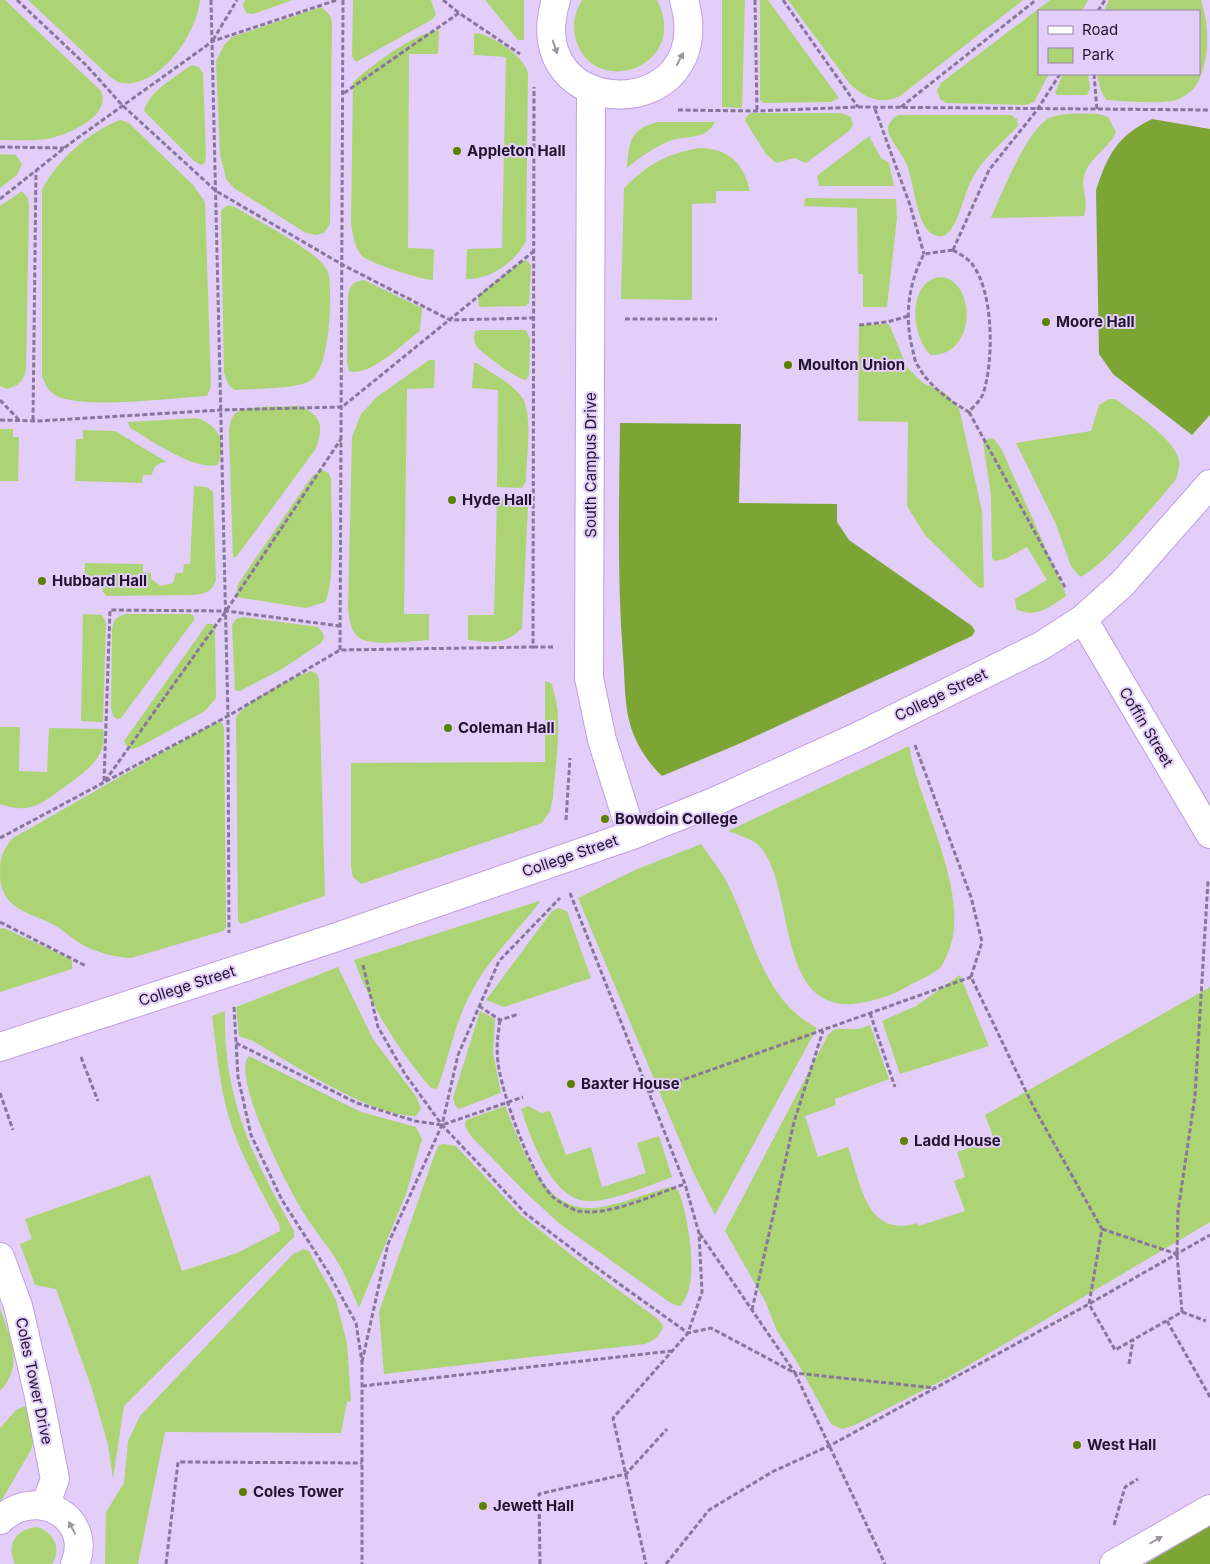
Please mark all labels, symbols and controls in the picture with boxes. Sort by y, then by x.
legend [1038,10,1200,75]
text: Road [1082,20,1118,39]
one-way arrow [551,40,559,55]
text: Park [1082,45,1115,64]
one-way arrow [677,52,685,66]
place label: Appleton Hall [467,141,566,160]
marker: Appleton Hall [451,145,463,157]
place label: Moore Hall [1056,312,1135,331]
marker: Moore Hall [1040,316,1052,328]
place label: Moulton Union [798,355,905,374]
marker: Moulton Union [782,359,794,371]
street label: South Campus Drive [581,392,600,538]
place label: Hyde Hall [462,490,532,509]
marker: Hyde Hall [446,494,458,506]
place label: Hubbard Hall [52,571,147,590]
marker: Hubbard Hall [36,575,48,587]
street label: College Street [891,664,990,725]
street label: Coffin Street [1115,683,1178,770]
place label: Coleman Hall [458,718,555,737]
marker: Coleman Hall [442,722,454,734]
place label: Bowdoin College [615,809,738,828]
marker: Bowdoin College [599,813,611,825]
street label: College Street [519,830,621,881]
street label: College Street [136,961,238,1010]
place label: Baxter House [581,1074,680,1093]
marker: Baxter House [565,1078,577,1090]
place label: Ladd House [914,1131,1001,1150]
marker: Ladd House [898,1135,910,1147]
street label: Coles Tower Drive [12,1316,57,1446]
place label: West Hall [1087,1435,1156,1454]
marker: West Hall [1071,1439,1083,1451]
place label: Coles Tower [253,1482,344,1501]
marker: Coles Tower [237,1486,249,1498]
place label: Jewett Hall [493,1496,574,1515]
marker: Jewett Hall [477,1500,489,1512]
one-way arrow [68,1521,76,1536]
one-way arrow [1150,1535,1163,1544]

